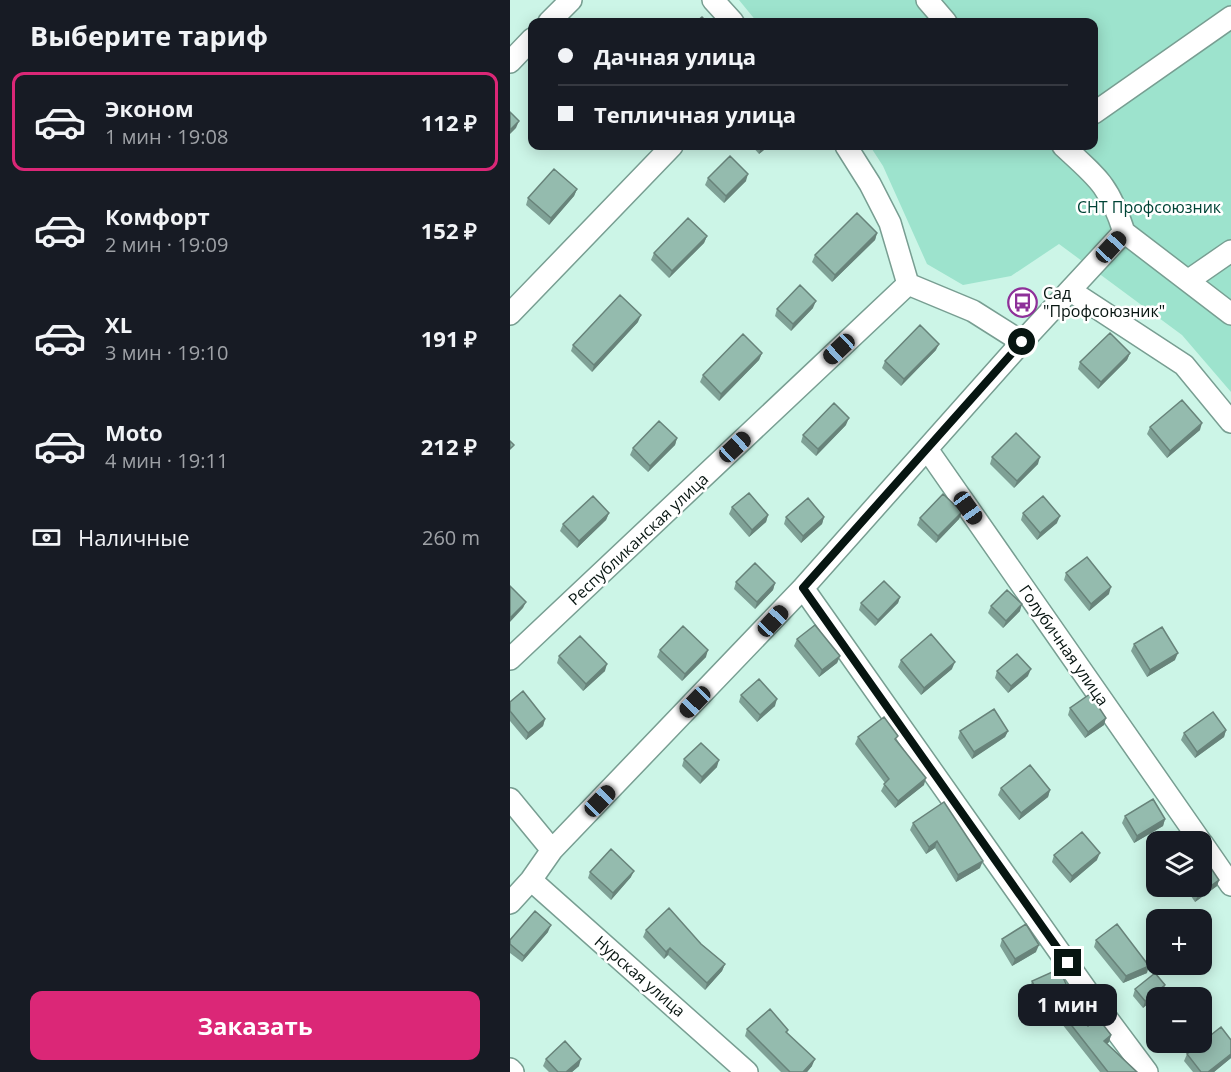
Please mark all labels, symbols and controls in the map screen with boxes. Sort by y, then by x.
text: Выберите тариф [30,17,268,54]
text: Дачная улица [594,41,756,71]
text: Эконом [105,93,194,123]
icon: car [33,95,87,149]
text: Тепличная улица [594,99,796,129]
text: 112 ₽ [421,107,477,137]
text: 1 мин · 19:08 [105,123,228,150]
park label: СНТ Профсоюзник [1077,196,1222,218]
text: Комфорт [105,201,210,231]
icon: car [33,203,87,257]
text: 152 ₽ [421,215,477,245]
car [1092,228,1130,266]
text: 2 мин · 19:09 [105,231,228,258]
place label: Сад "Профсоюзник" [1043,282,1165,322]
bus stop icon: Сад "Профсоюзник" [1006,286,1038,318]
text: XL [105,309,132,339]
icon: car [33,311,87,365]
text: 191 ₽ [421,323,477,353]
route start [1008,328,1035,355]
car [820,330,858,368]
text: 3 мин · 19:10 [105,339,228,366]
text: Moto [105,417,163,447]
icon: car [33,419,87,473]
car [716,428,754,466]
text: 212 ₽ [421,431,477,461]
text: 4 мин · 19:11 [105,447,228,474]
street label: Республиканская улица [563,468,713,610]
car [950,488,986,528]
icon: cash [30,521,63,554]
text: Наличные [78,522,190,552]
text: 260 m [422,524,480,551]
street label: Голубичная улица [1014,580,1114,710]
car [754,602,792,640]
car [676,683,714,721]
car [581,782,619,820]
map controls [1146,831,1212,1053]
button: layers [1146,831,1212,897]
button: + [1146,909,1212,975]
street label: Нурская улица [590,930,690,1022]
route end [1054,949,1081,976]
callout: 1 мин [1018,984,1118,1026]
button: − [1146,987,1212,1053]
button: Заказать [30,991,480,1060]
text: 1 мин [1037,991,1098,1018]

